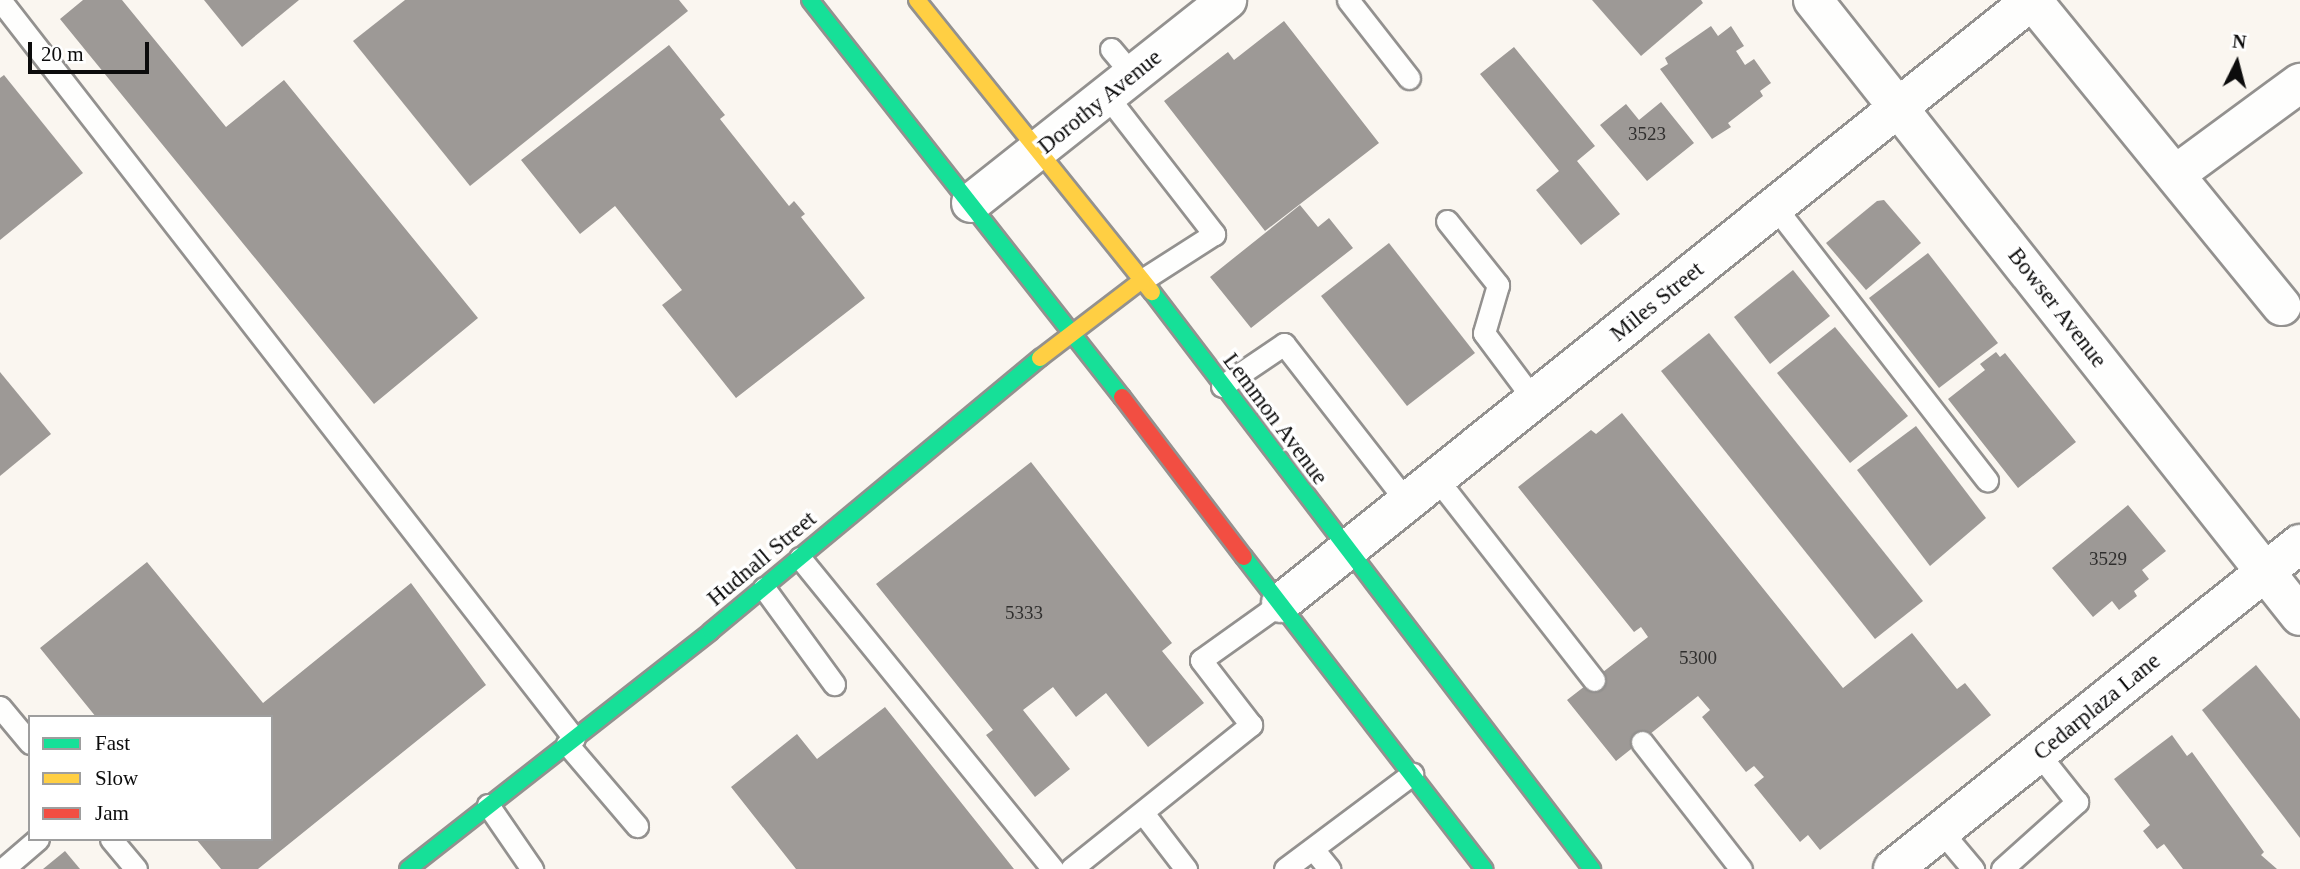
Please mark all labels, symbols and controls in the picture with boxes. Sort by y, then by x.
scale bar [32,28,152,72]
north arrow [2202,28,2272,98]
text: N [2231,30,2247,53]
text: 20 m [41,42,84,66]
street label: Dorothy Avenue [1032,43,1168,161]
house number: 3523 [1628,123,1666,145]
street label: Bowser Avenue [2001,242,2113,374]
street label: Miles Street [1605,256,1709,348]
street label: Lemmon Avenue [1216,347,1334,491]
street label: Hudnall Street [702,506,822,612]
house number: 3529 [2089,548,2127,570]
house number: 5333 [1005,602,1043,624]
house number: 5300 [1679,647,1717,669]
street label: Cedarplaza Lane [2028,647,2166,767]
legend [28,715,273,841]
text: Fast [95,731,130,755]
text: Slow [95,766,138,790]
text: Jam [95,801,129,825]

